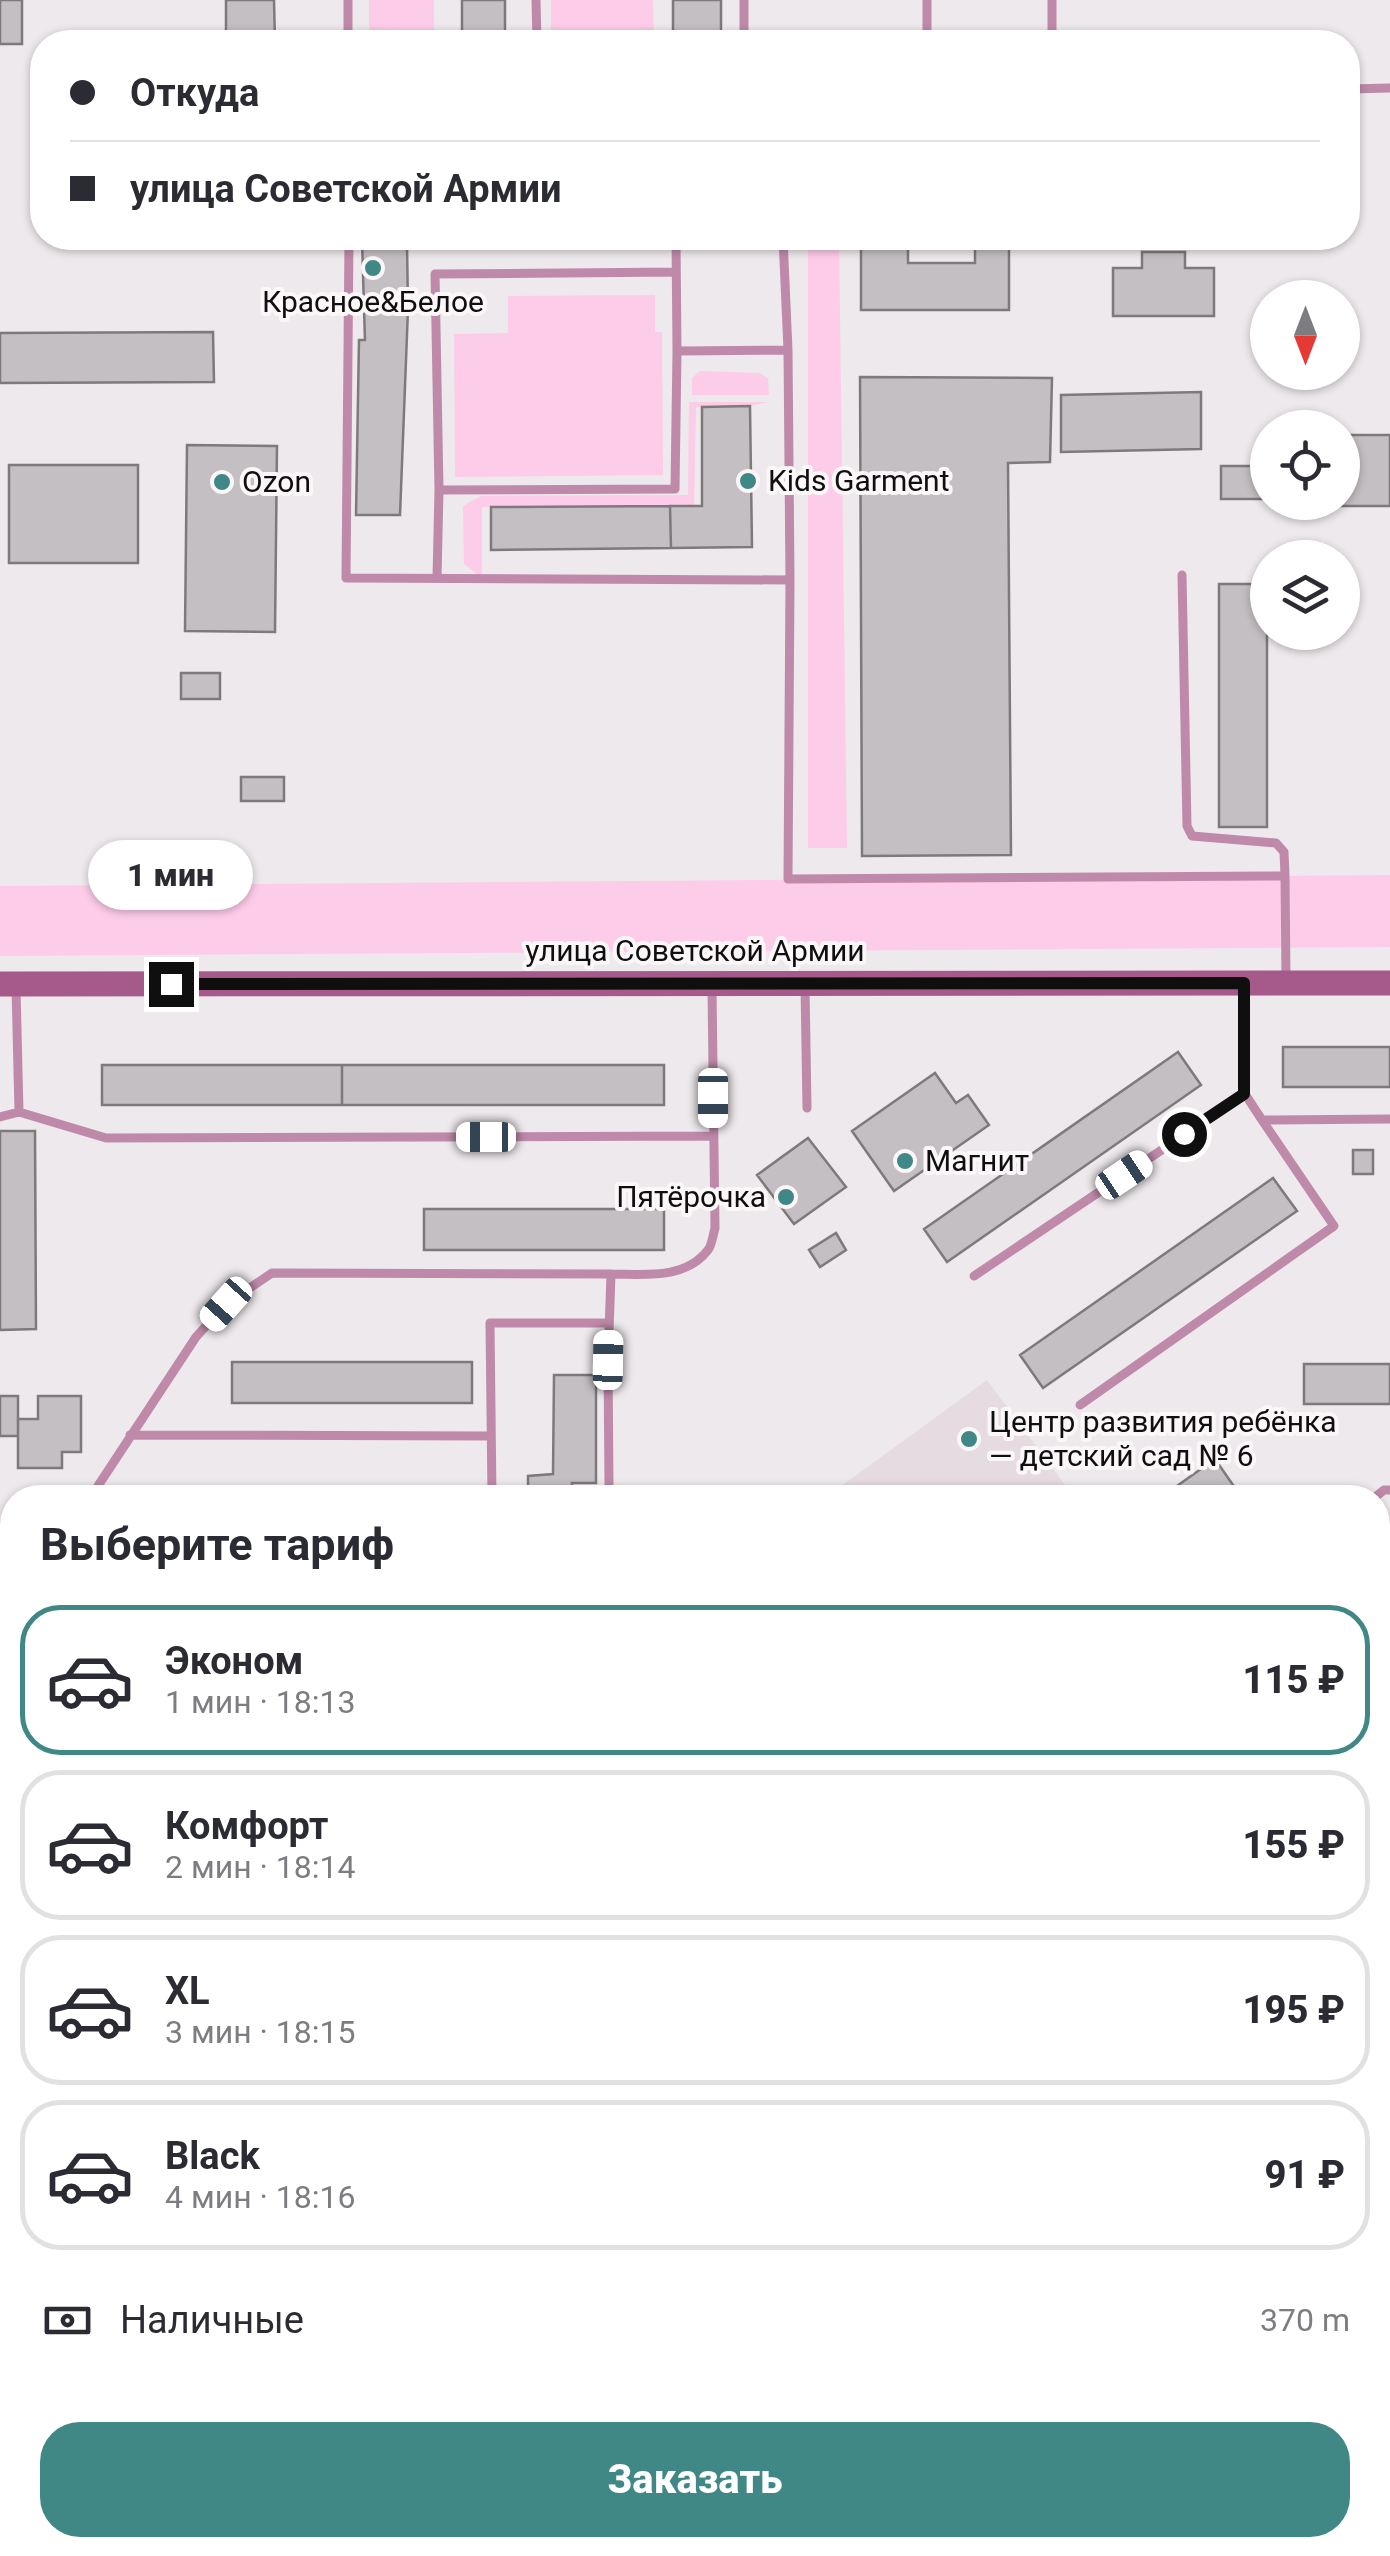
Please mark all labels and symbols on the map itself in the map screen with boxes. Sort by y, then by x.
marker: Красное&Белое [362,257,384,279]
north arrow [1250,280,1360,390]
place label: Красное&Белое [262,284,484,319]
place label: Kids Garment [768,463,949,498]
place label: Ozon [242,464,311,499]
marker: Kids Garment [737,470,759,492]
marker: Ozon [211,471,233,493]
callout: 1 мин [89,839,254,909]
street label: улица Советской Армии [525,933,865,968]
route end [149,962,194,1007]
car [698,1068,728,1128]
route start [1162,1112,1207,1157]
car [456,1122,516,1152]
place label: Магнит [925,1143,1029,1178]
car [1091,1146,1157,1204]
marker: Магнит [894,1150,916,1172]
place label: Пятёрочка [616,1179,766,1214]
marker: Пятёрочка [775,1186,797,1208]
car [195,1272,257,1336]
car [592,1330,624,1390]
place label: Центр развития ребёнка — детский сад № 6 [989,1404,1336,1473]
marker: Центр развития ребёнка — детский сад № 6 [958,1428,980,1450]

